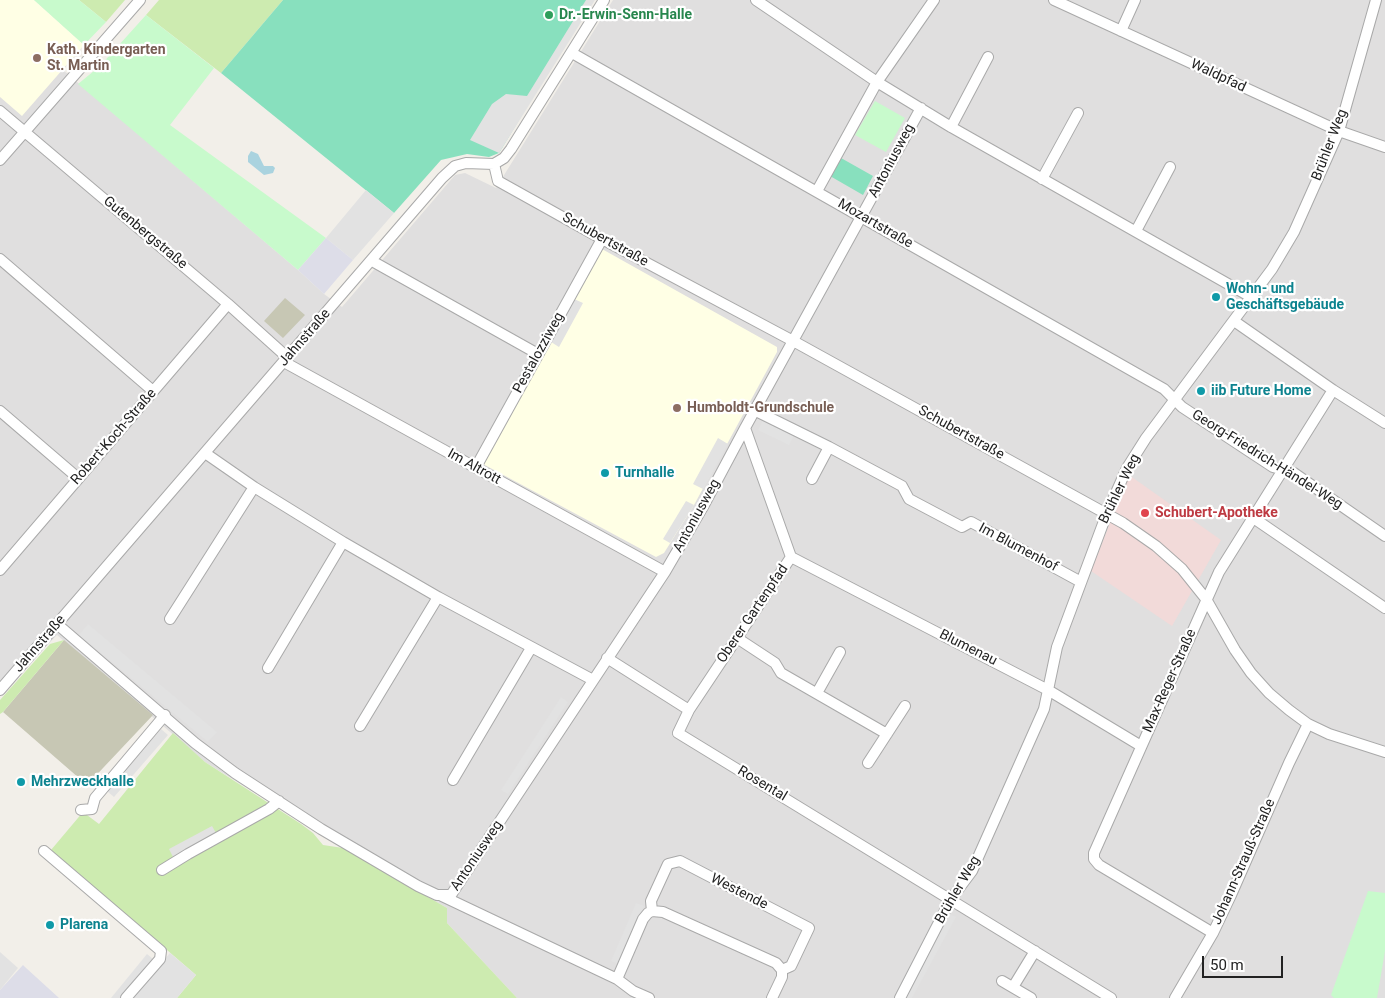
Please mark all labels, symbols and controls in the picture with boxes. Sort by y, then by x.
place label: Dr.-Erwin-Senn-Halle [559,7,692,23]
marker: Dr.-Erwin-Senn-Halle [543,9,555,21]
place label: Kath. Kindergarten St. Martin [47,42,166,74]
marker: Kath. Kindergarten St. Martin [31,52,43,64]
street label: Waldpfad [1188,56,1248,96]
street label: Brühler Weg [1309,107,1351,183]
street label: Antoniusweg [866,121,918,201]
street label: Gutenbergstraße [100,193,190,273]
street label: Mozartstraße [834,196,916,252]
street label: Schubertstraße [559,209,651,271]
place label: Wohn- und Geschäftsgebäude [1226,281,1344,314]
marker: Wohn- und Geschäftsgebäude [1210,291,1222,303]
street label: Jahnstraße [276,306,334,370]
street label: Pestalozziweg [510,310,568,396]
place label: iib Future Home [1211,383,1311,399]
marker: iib Future Home [1195,385,1207,397]
street label: Robert-Koch-Straße [68,386,160,488]
place label: Humboldt-Grundschule [687,400,834,416]
marker: Humboldt-Grundschule [671,402,683,414]
street label: Schubertstraße [915,402,1007,464]
street label: Georg-Friedrich-Händel-Weg [1188,407,1346,513]
street label: Im Altrott [444,445,504,489]
street label: Brühler Weg [1096,451,1144,527]
place label: Turnhalle [615,465,674,481]
marker: Turnhalle [599,467,611,479]
street label: Antoniusweg [670,476,724,556]
place label: Schubert-Apotheke [1155,505,1278,521]
marker: Schubert-Apotheke [1139,507,1151,519]
street label: Im Blumenhof [975,520,1061,576]
street label: Oberer Gartenpfad [714,561,792,667]
street label: Jahnstraße [11,612,69,676]
street label: Blumenau [936,626,1000,670]
street label: Max-Reger-Straße [1140,627,1200,735]
street label: Rosental [734,763,790,805]
place label: Mehrzweckhalle [31,774,134,790]
marker: Mehrzweckhalle [15,776,27,788]
street label: Johann-Strauß-Straße [1209,796,1279,928]
street label: Antoniusweg [447,818,507,894]
street label: Brühler Weg [932,853,984,927]
street label: Westende [708,870,770,914]
place label: Plarena [60,917,108,933]
marker: Plarena [44,919,56,931]
scale bar [1205,946,1286,978]
text: 50 m [1210,956,1244,974]

